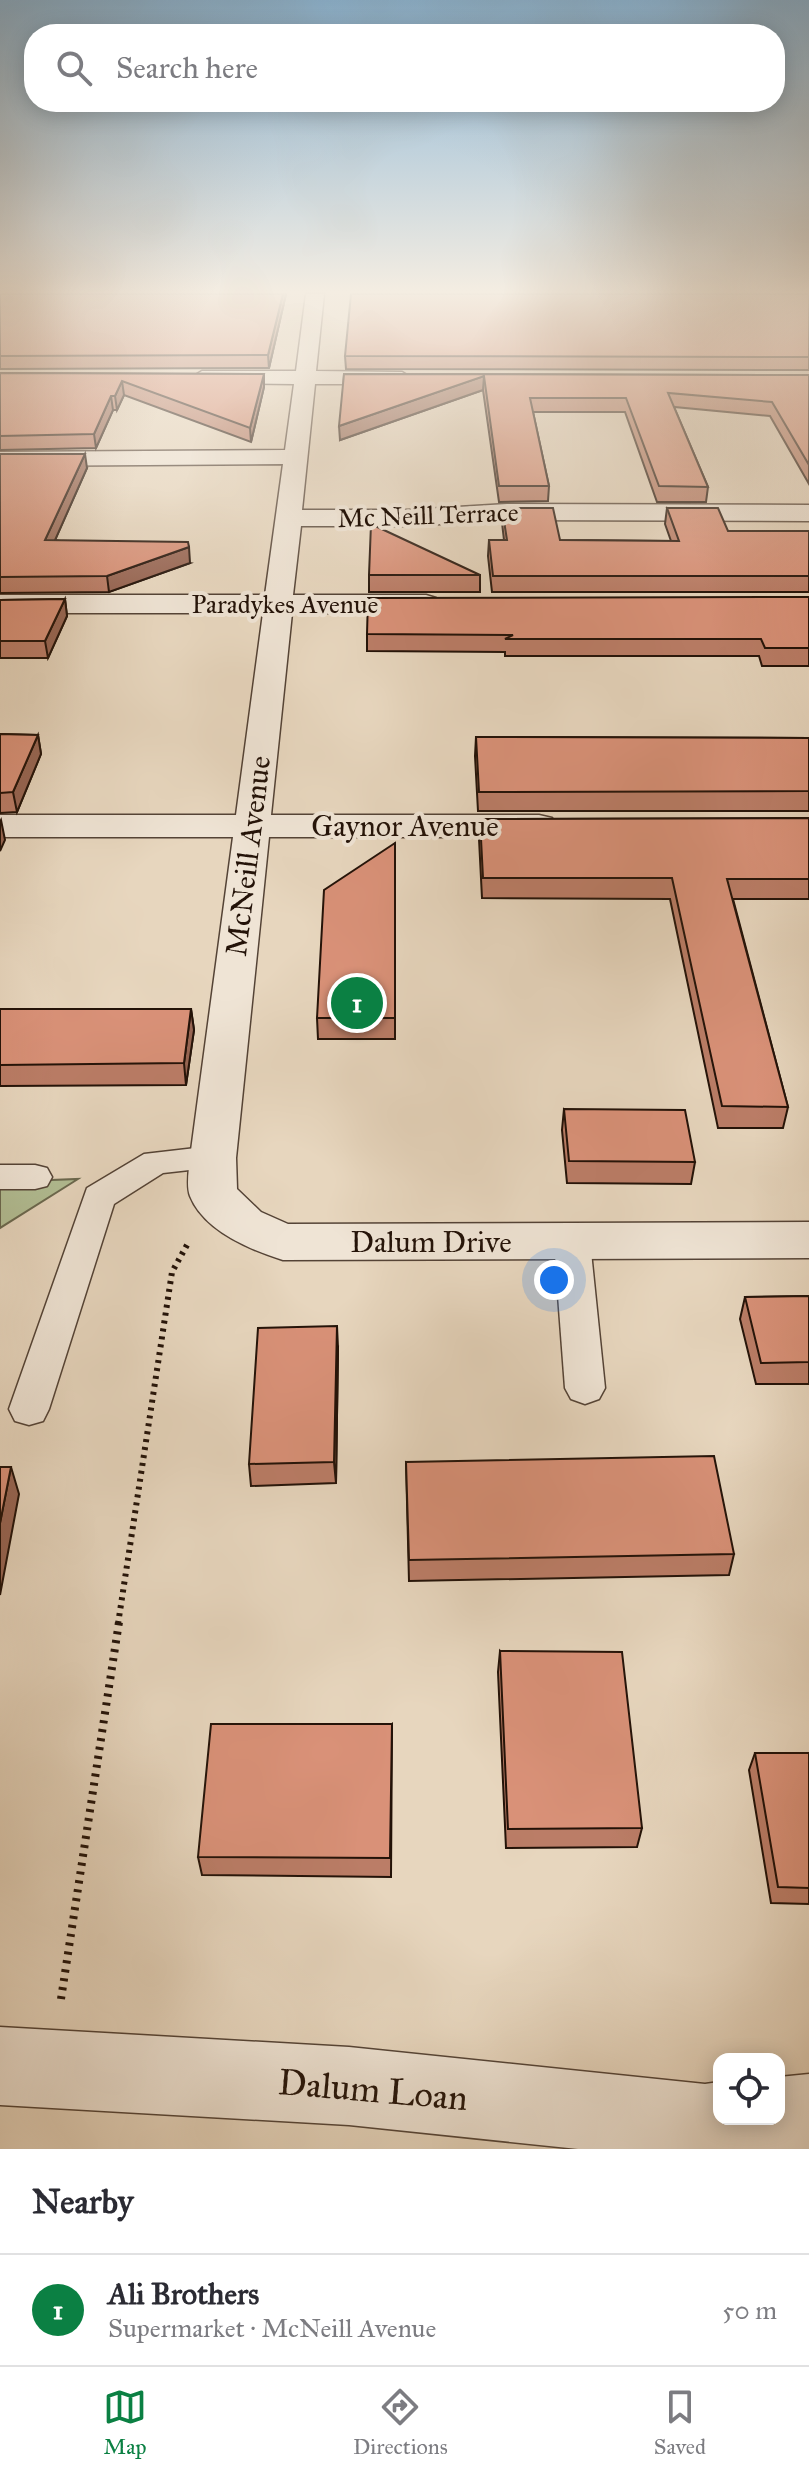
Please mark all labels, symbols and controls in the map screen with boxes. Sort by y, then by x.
search box [24,24,785,112]
icon: search [52,46,96,90]
text: Search here [116,50,258,86]
street label: Mc Neill Terrace [337,496,519,534]
street label: Paradykes Avenue [192,588,379,620]
street label: McNeill Avenue [218,754,278,958]
street label: Gaynor Avenue [311,808,499,844]
pin: 1 [331,973,383,1033]
street label: Dalum Drive [350,1224,512,1260]
your location [534,1260,574,1300]
map controls [713,2053,785,2125]
button: locate [713,2053,785,2125]
street label: Dalum Loan [276,2060,470,2120]
text: Nearby [32,2181,134,2222]
text: Ali Brothers [108,2276,259,2312]
text: 1 [53,2294,63,2326]
text: 50 m [722,2294,777,2326]
text: Supermarket · McNeill Avenue [108,2312,436,2344]
tab: Map [103,2385,147,2460]
tab: Directions [353,2385,448,2460]
tab: Saved [654,2385,706,2460]

